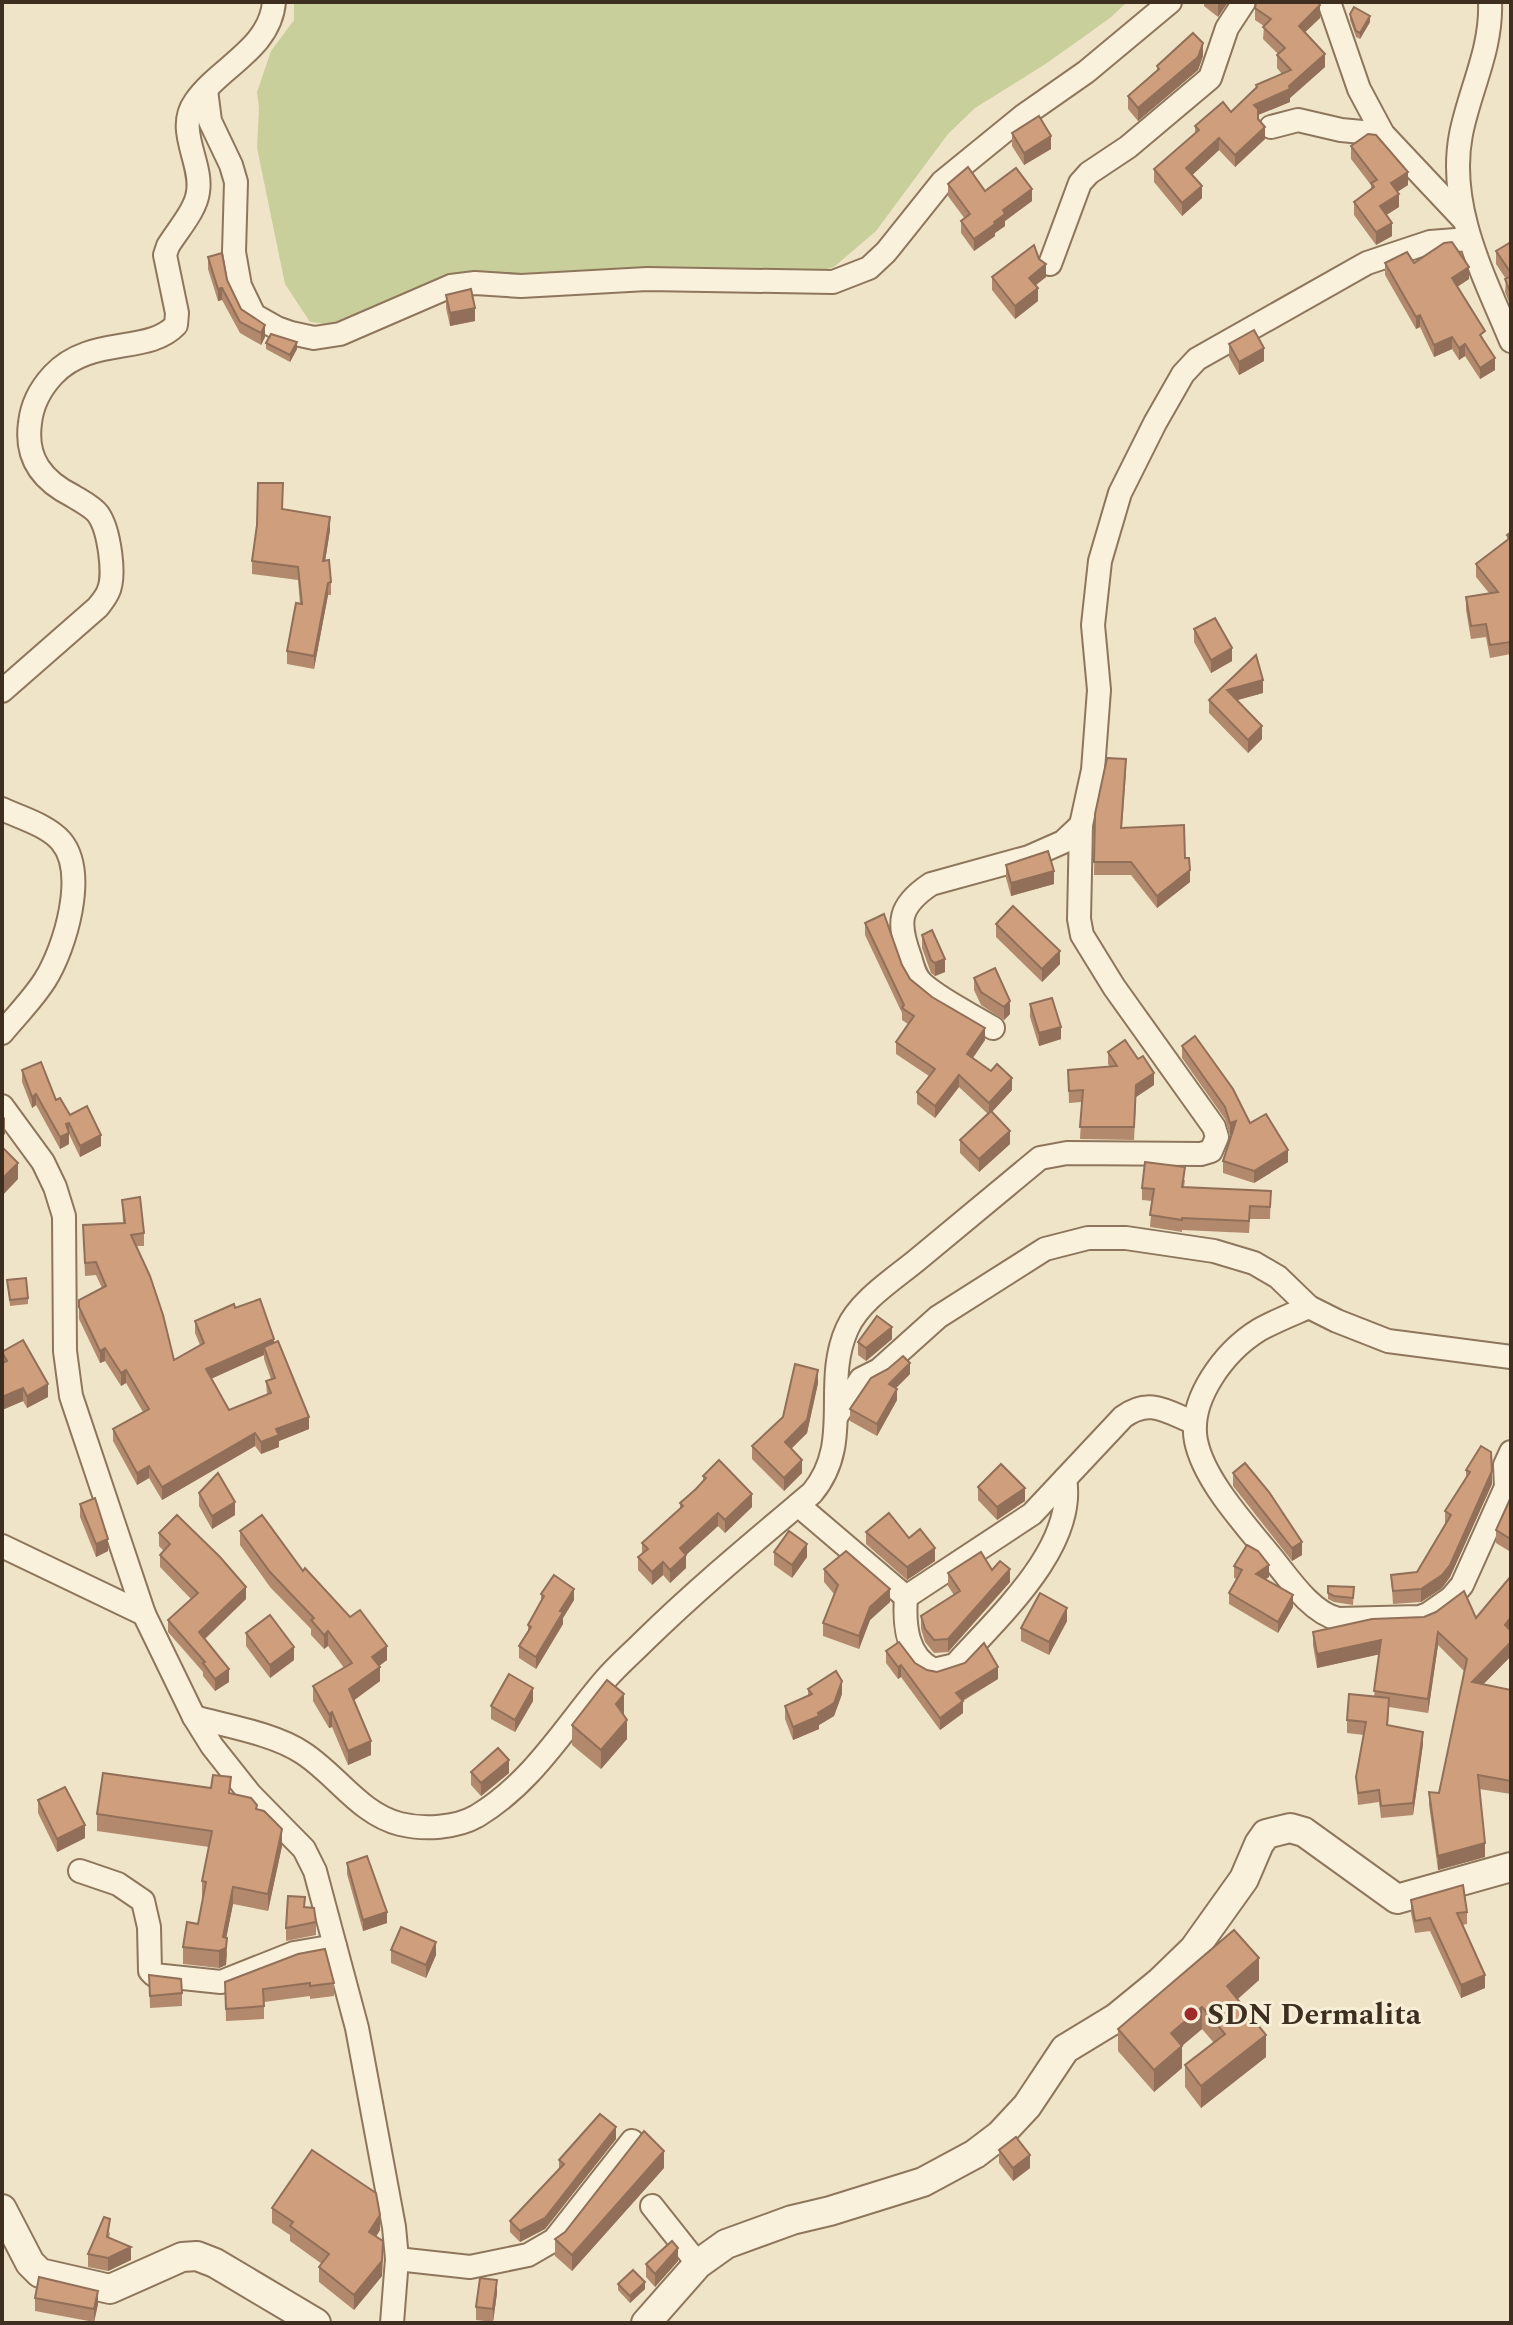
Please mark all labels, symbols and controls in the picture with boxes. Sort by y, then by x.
place label: SDN Dermalita [1207,1992,1422,2038]
marker: SDN Dermalita [1182,2005,1200,2023]

